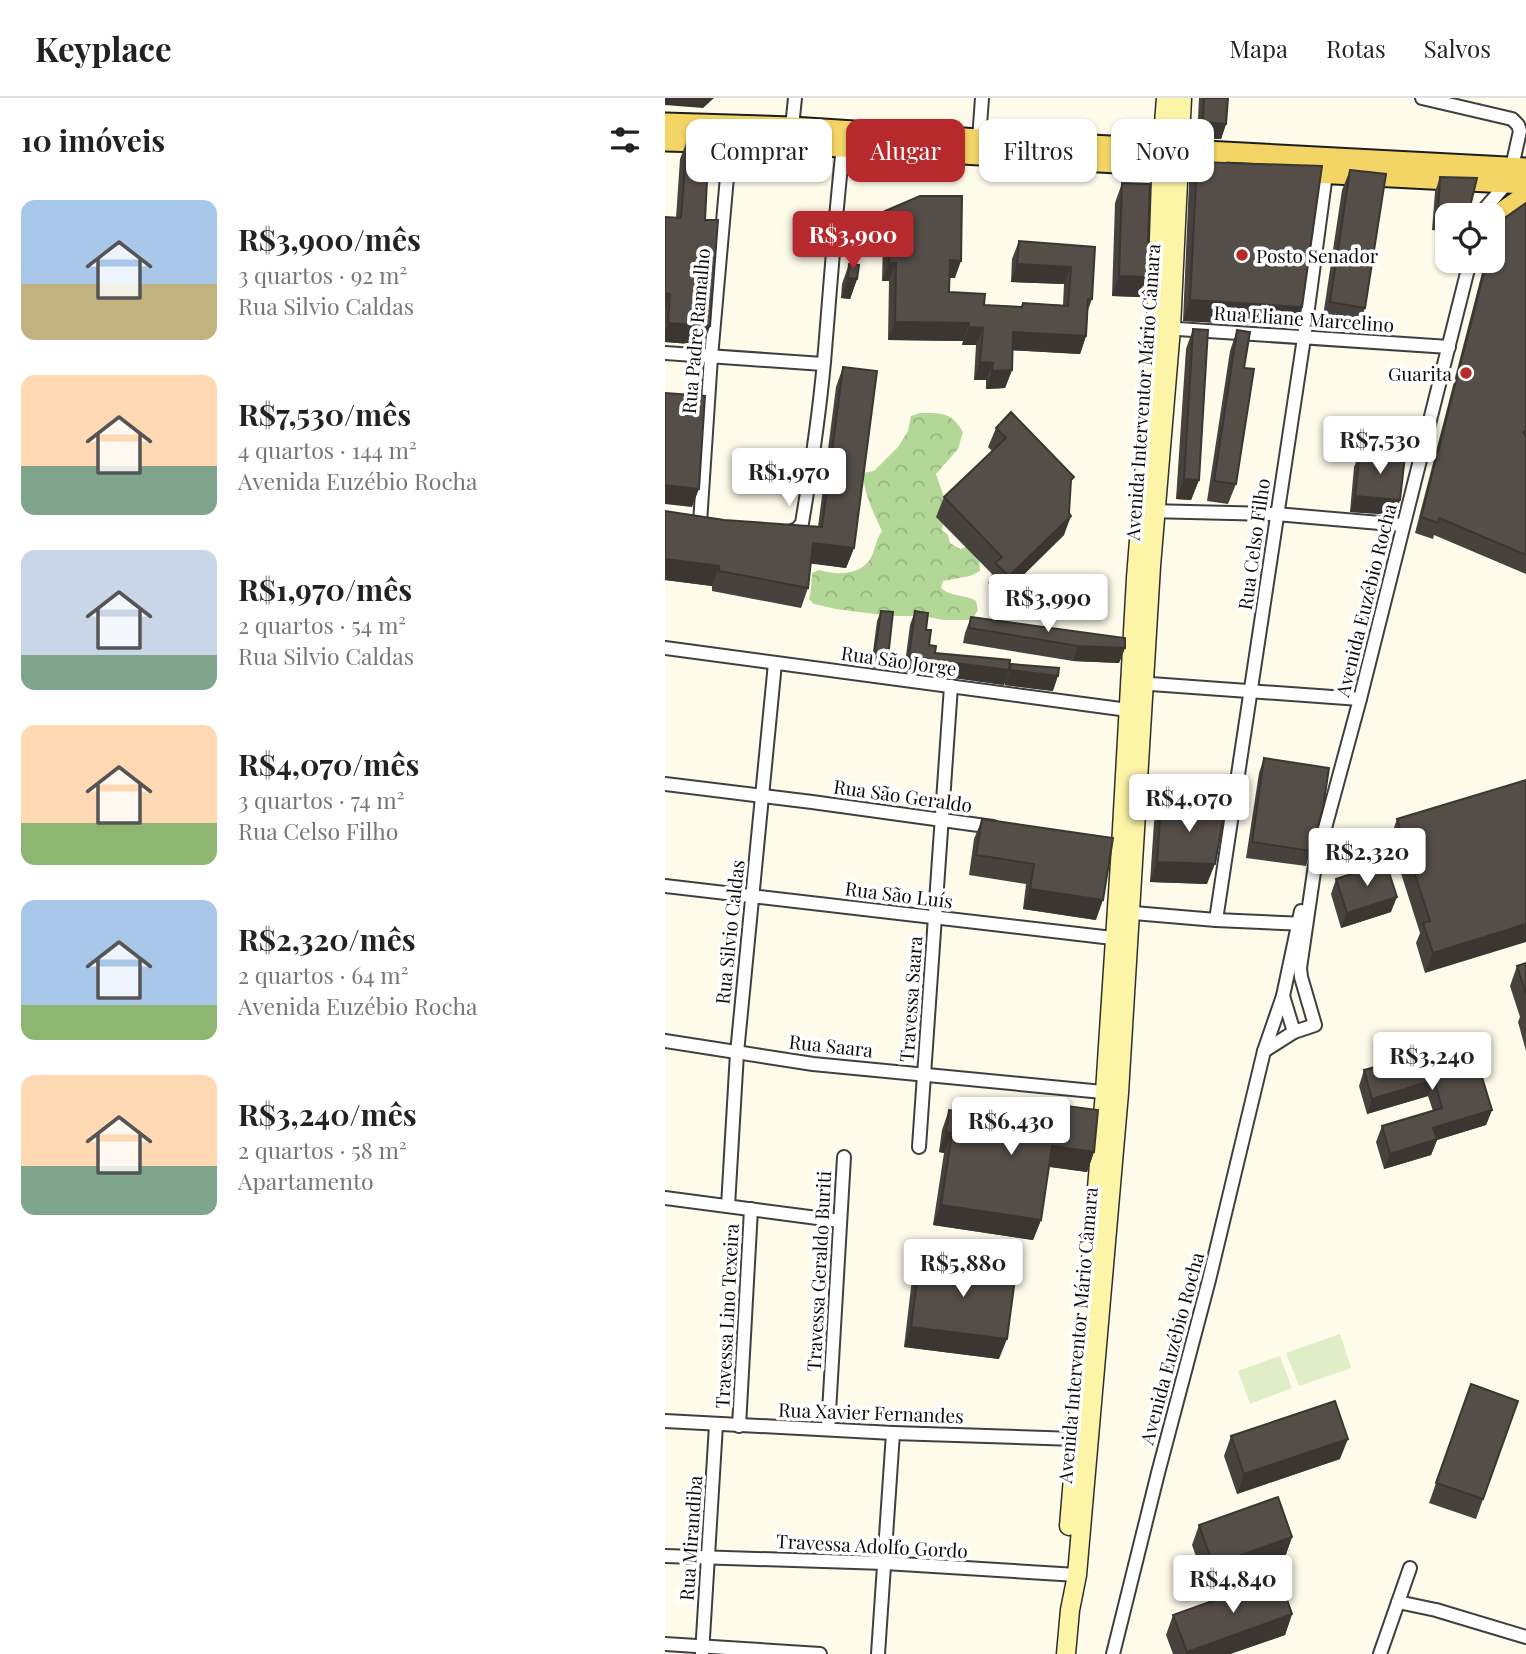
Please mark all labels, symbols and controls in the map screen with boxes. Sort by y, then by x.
text: Keyplace [35,26,172,70]
text: Mapa [1229,32,1288,64]
text: Rotas [1326,32,1386,64]
text: Salvos [1424,32,1491,64]
chip: Comprar [686,119,832,182]
chip: Alugar [846,119,965,182]
chip: Filtros [979,119,1097,182]
chip: Novo [1111,119,1214,182]
text: 10 imóveis [21,120,165,160]
icon: filters [606,121,644,159]
map controls [1435,203,1505,273]
button: locate [1435,203,1505,273]
pin: R$3,900 [788,212,918,271]
text: R$3,900 [809,218,897,249]
text: R$3,900/mês [238,219,421,259]
icon: home [77,228,161,312]
street label: Avenida Interventor Mário Câmara [1119,242,1165,542]
place label: Posto Senador [1256,242,1379,268]
street label: Rua Padre Ramalho [675,247,715,415]
marker: Posto Senador [1234,247,1250,263]
text: 3 quartos · 92 m² [238,259,407,290]
text: Rua Silvio Caldas [238,290,414,321]
street label: Rua Eliane Marcelino [1213,299,1395,337]
place label: Guarita [1388,360,1453,386]
marker: Guarita [1458,365,1474,381]
text: R$7,530/mês [238,394,411,434]
icon: home [77,403,161,487]
pin: R$7,530 [1315,416,1445,476]
text: R$7,530 [1339,423,1421,454]
text: 4 quartos · 144 m² [238,434,417,465]
pin: R$1,970 [724,448,854,508]
text: R$1,970 [748,455,830,486]
text: Avenida Euzébio Rocha [238,465,478,496]
street label: Rua Celso Filho [1231,477,1275,611]
street label: Avenida Euzébio Rocha [1328,500,1402,700]
text: R$1,970/mês [238,569,412,609]
pin: R$3,990 [983,574,1113,634]
icon: home [77,578,161,662]
text: R$3,990 [1005,581,1091,612]
text: 2 quartos · 54 m² [238,609,406,640]
street label: Rua São Jorge [840,639,958,681]
text: Rua Silvio Caldas [238,640,414,671]
text: R$4,070/mês [238,744,419,784]
icon: home [77,753,161,837]
street label: Rua São Geraldo [832,772,974,818]
pin: R$4,070 [1124,774,1254,834]
text: R$4,070 [1145,781,1233,812]
text: 3 quartos · 74 m² [238,784,405,815]
text: Rua Celso Filho [238,815,398,846]
pin: R$2,320 [1302,828,1432,888]
text: R$2,320 [1325,835,1409,866]
street label: Rua Silvio Caldas [708,858,750,1006]
street label: Rua São Luís [844,874,954,914]
text: R$2,320/mês [238,919,416,959]
icon: home [77,928,161,1012]
street label: Travessa Saara [893,935,927,1063]
text: 2 quartos · 64 m² [238,959,408,990]
text: Avenida Euzébio Rocha [238,990,478,1021]
street label: Rua Saara [788,1028,875,1062]
pin: R$3,240 [1367,1032,1497,1092]
text: R$3,240 [1389,1039,1475,1070]
text: R$3,240/mês [238,1094,417,1134]
pin: R$6,430 [946,1098,1076,1157]
icon: home [77,1103,161,1187]
text: R$6,430 [968,1104,1054,1135]
text: 2 quartos · 58 m² [238,1134,407,1165]
text: Apartamento [238,1165,374,1196]
street label: Travessa Geraldo Buriti [800,1170,836,1372]
street label: Avenida Interventor Mário Câmara [1051,1185,1103,1485]
street label: Travessa Lino Texeira [708,1222,744,1409]
pin: R$5,880 [898,1240,1028,1299]
text: R$5,880 [920,1246,1006,1277]
street label: Avenida Euzébio Rocha [1133,1249,1209,1448]
street label: Rua Xavier Fernandes [778,1396,964,1428]
street label: Rua Mirandiba [673,1474,707,1601]
street label: Travessa Adolfo Gordo [776,1527,968,1563]
pin: R$4,840 [1168,1556,1298,1615]
text: R$4,840 [1189,1562,1277,1593]

